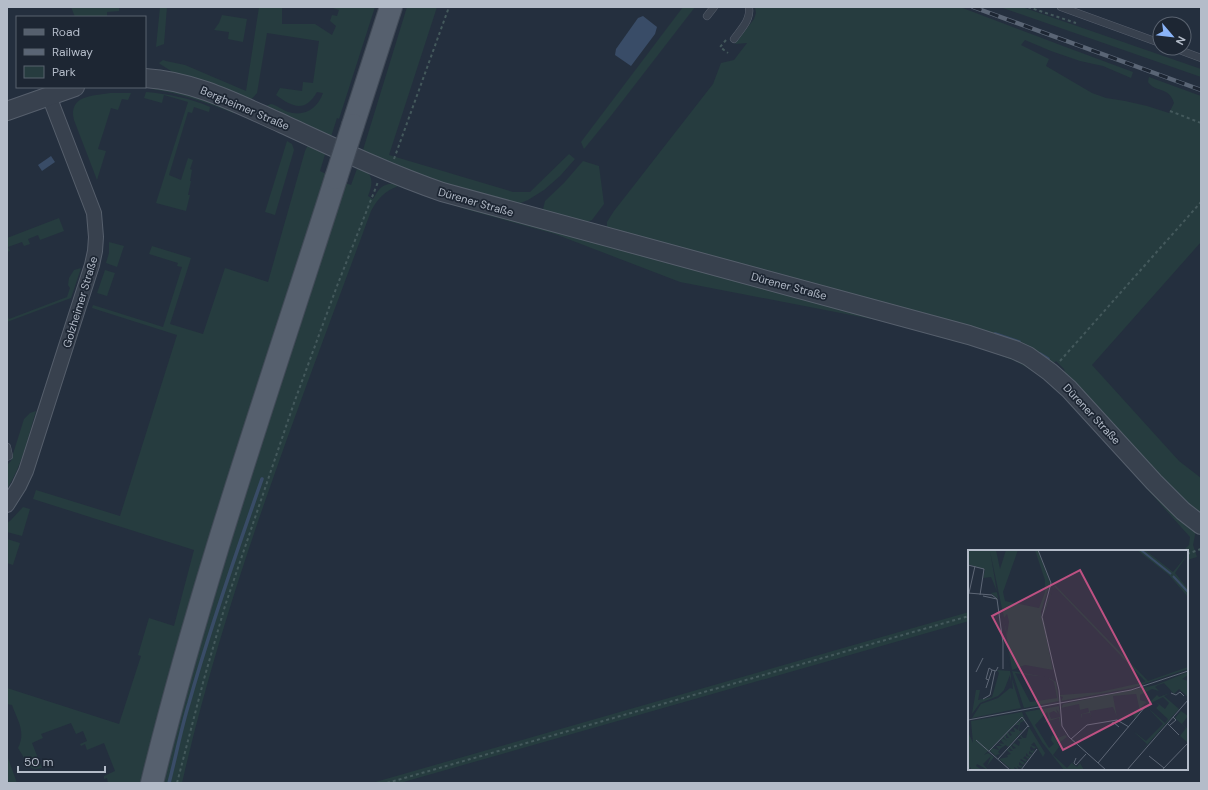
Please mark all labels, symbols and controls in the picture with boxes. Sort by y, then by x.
legend [16,16,146,88]
north arrow [1152,16,1192,56]
text: Road [52,24,80,40]
text: N [1173,34,1189,48]
text: Railway [52,44,93,60]
text: Park [52,64,76,80]
street label: Bergheimer Straße [198,83,292,133]
street label: Dürener Straße [437,185,515,219]
street label: Golzheimer Straße [59,255,101,349]
street label: Dürener Straße [750,269,828,303]
street label: Dürener Straße [1060,381,1124,447]
inset map [968,550,1188,770]
scale bar [18,748,105,774]
text: 50 m [24,754,53,770]

